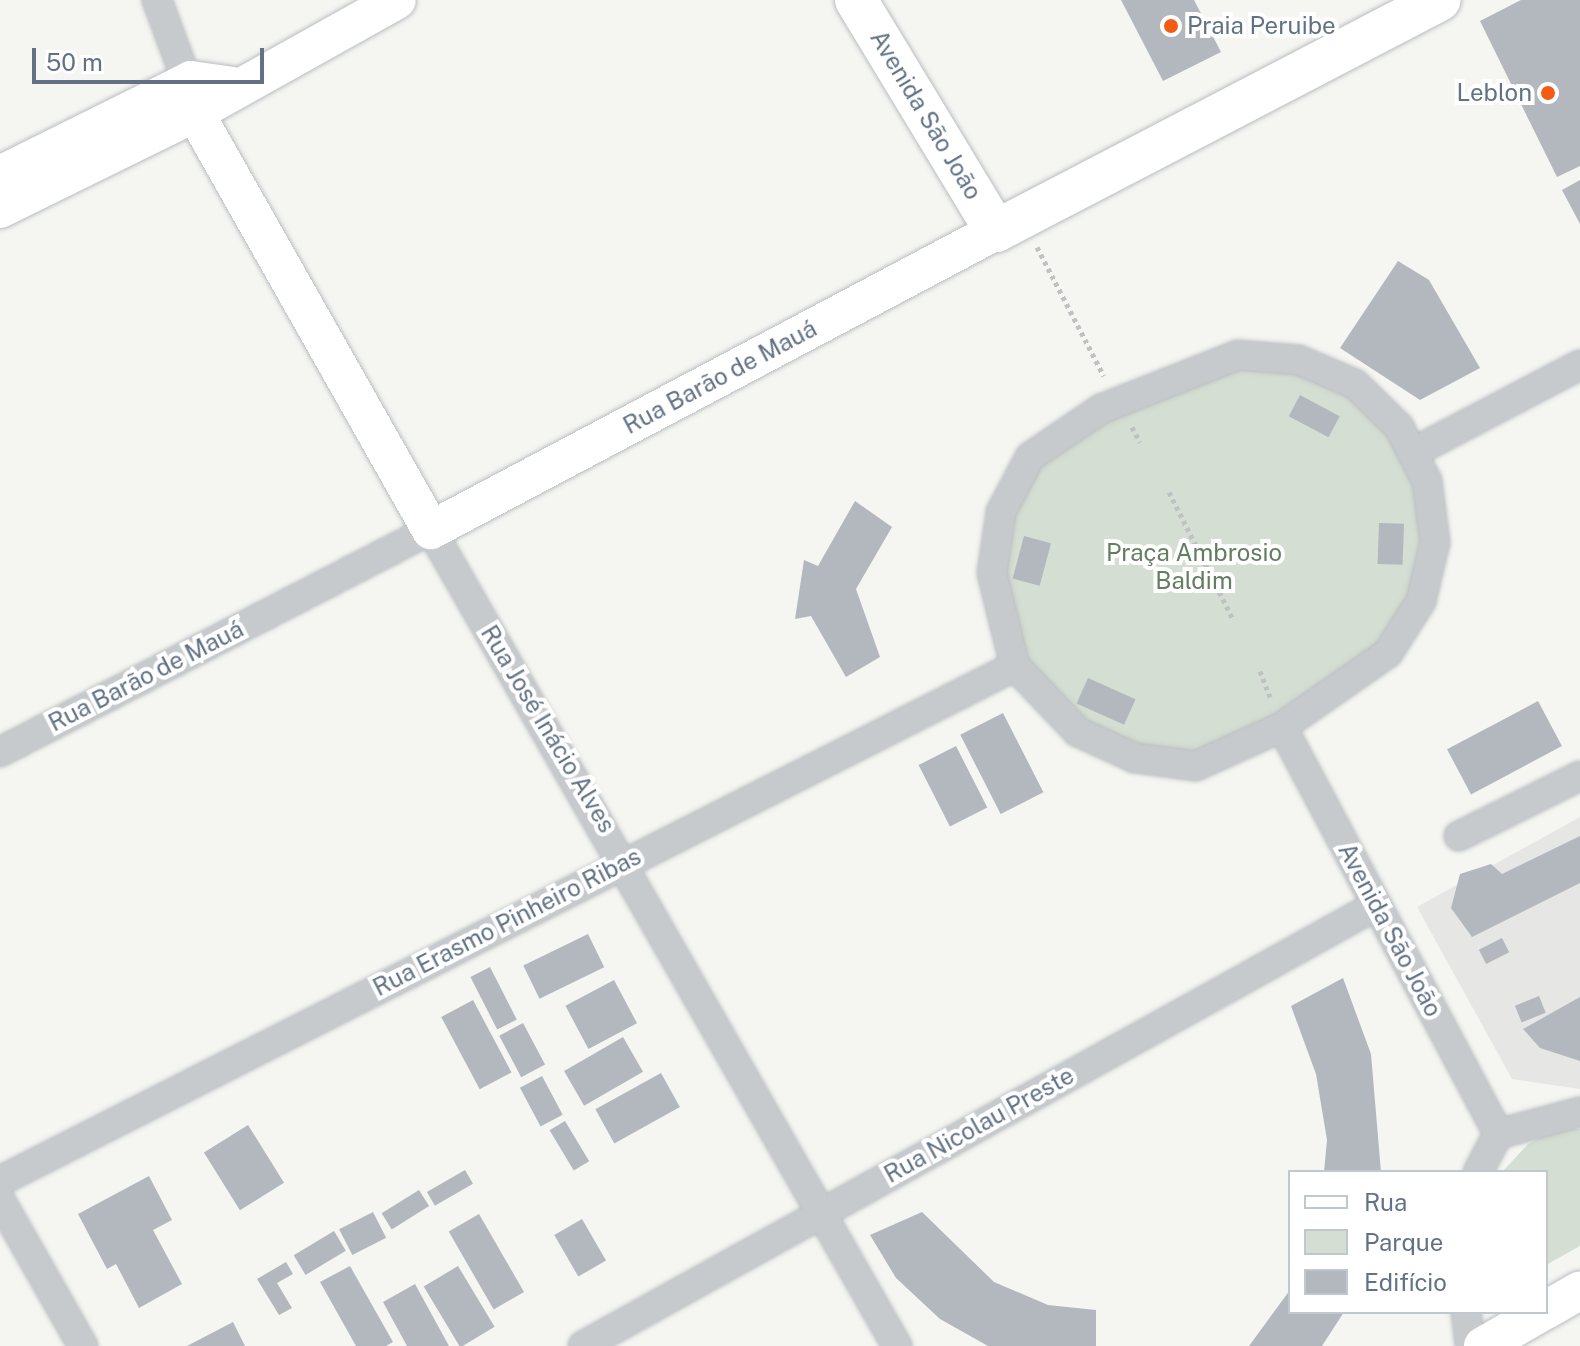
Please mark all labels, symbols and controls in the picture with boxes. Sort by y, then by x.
place label: Praia Peruibe [1187,12,1336,40]
marker: Praia Peruibe [1162,17,1180,35]
street label: Avenida São João [864,25,988,205]
scale bar [36,32,268,82]
text: 50 m [46,48,103,76]
place label: Leblon [1457,79,1532,107]
marker: Leblon [1539,84,1557,102]
street label: Rua Barão de Mauá [618,314,822,440]
park label: Praça Ambrosio Baldim [1106,539,1282,595]
street label: Rua Barão de Mauá [43,614,249,738]
street label: Rua José Inácio Alves [475,620,621,838]
street label: Avenida São João [1332,838,1448,1022]
street label: Rua Erasmo Pinheiro Ribas [368,842,646,1002]
street label: Rua Nicolau Preste [879,1061,1079,1189]
legend [1288,1170,1548,1314]
text: Rua [1364,1188,1407,1216]
text: Parque [1364,1228,1443,1256]
text: Edifício [1364,1268,1447,1296]

